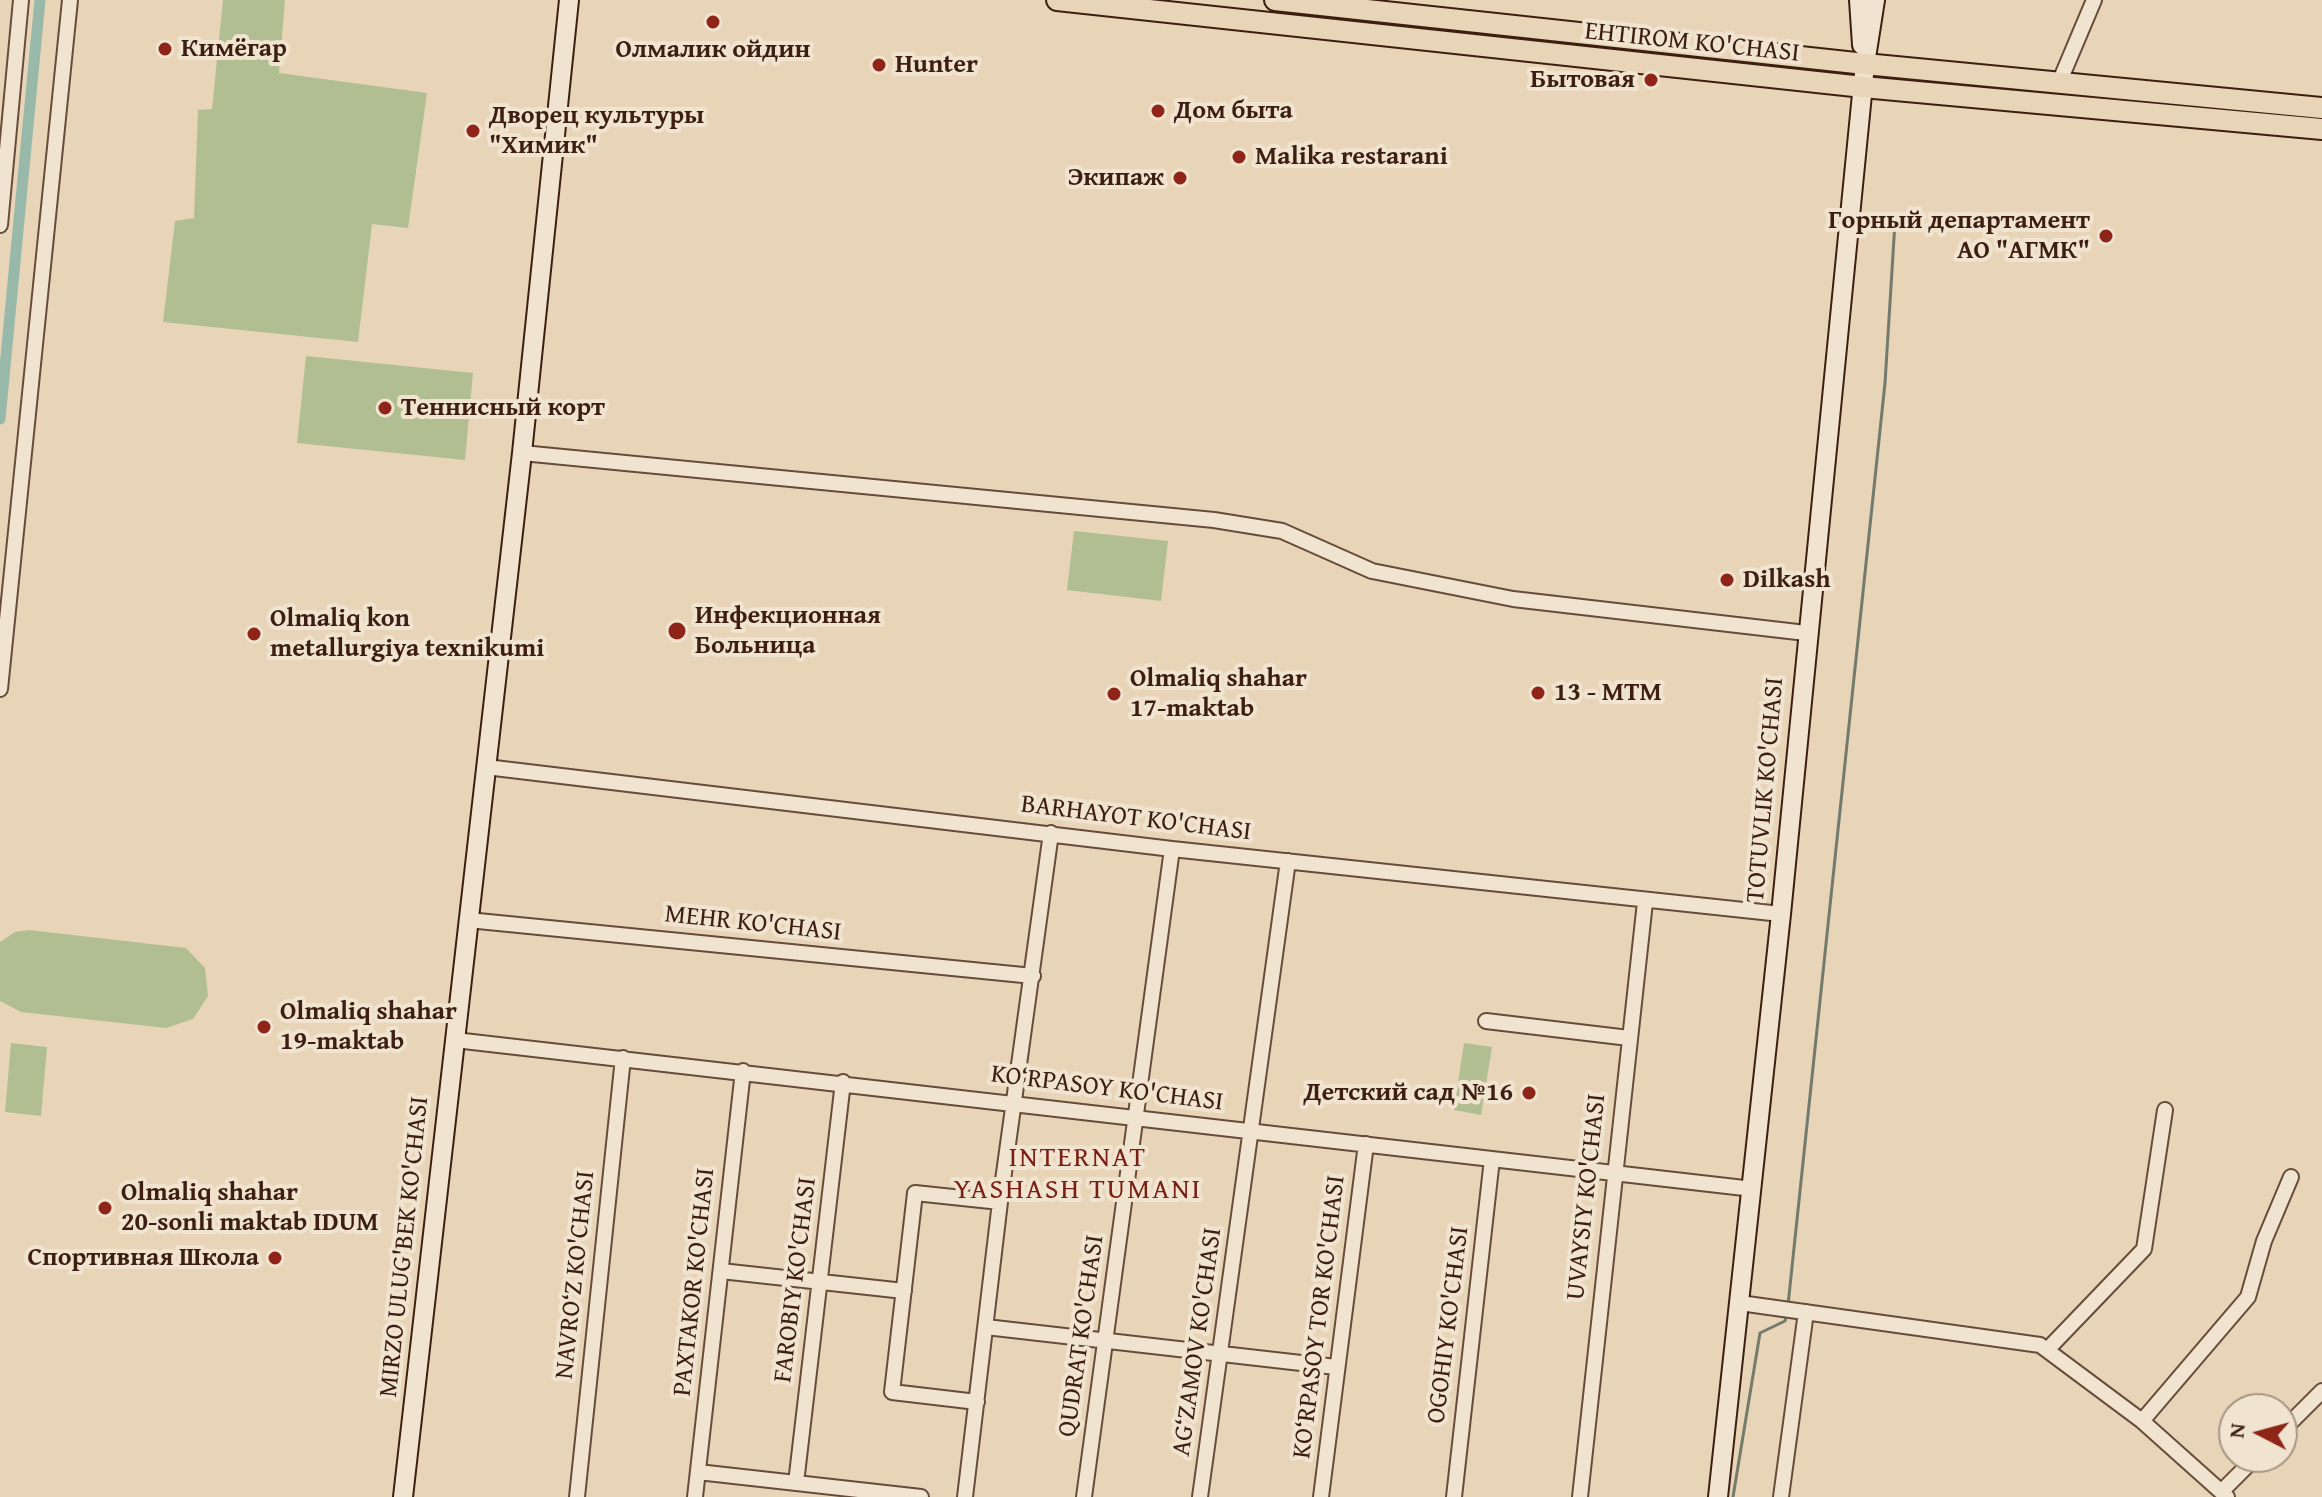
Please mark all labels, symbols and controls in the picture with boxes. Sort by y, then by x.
marker: Олмалик ойдин [704,13,722,31]
street label: EHTIROM KO'CHASI [1583,16,1801,70]
place label: Кимёгар [181,33,287,65]
place label: Олмалик ойдин [615,34,811,66]
marker: Кимёгар [156,40,174,58]
place label: Hunter [895,49,978,81]
marker: Hunter [870,56,888,74]
place label: Бытовая [1530,64,1635,96]
marker: Бытовая [1642,71,1660,89]
place label: Дом быта [1174,95,1293,127]
place label: Дворец культуры "Химик" [489,100,704,162]
marker: Дом быта [1149,102,1167,120]
marker: Дворец культуры "Химик" [464,122,482,140]
place label: Malika restarani [1255,141,1448,173]
marker: Malika restarani [1230,148,1248,166]
place label: Экипаж [1067,162,1164,194]
marker: Экипаж [1171,169,1189,187]
place label: Горный департамент АО "АГМК" [1828,205,2090,266]
marker: Горный департамент АО "АГМК" [2097,227,2115,245]
place label: Теннисный корт [401,392,605,424]
marker: Теннисный корт [376,399,394,417]
place label: Dilkash [1743,564,1831,596]
marker: Dilkash [1718,571,1736,589]
place label: Инфекционная Больница [695,600,881,662]
place label: Olmaliq kon metallurgiya texnikumi [270,603,544,664]
marker: Инфекционная Больница [666,620,688,642]
marker: Olmaliq kon metallurgiya texnikumi [245,625,263,643]
place label: Olmaliq shahar 17-maktab [1130,663,1307,724]
street label: TOTUVLIK KO'CHASI [1741,676,1791,904]
place label: 13 - MTM [1554,677,1662,709]
marker: 13 - MTM [1529,684,1547,702]
marker: Olmaliq shahar 17-maktab [1105,685,1123,703]
street label: BARHAYOT KO'CHASI [1019,789,1253,849]
street label: MEHR KO'CHASI [663,899,843,949]
place label: Olmaliq shahar 19-maktab [280,996,457,1058]
marker: Olmaliq shahar 19-maktab [255,1018,273,1036]
street label: KO‘RPASOY KO'CHASI [989,1059,1225,1119]
place label: Детский сад №16 [1303,1077,1513,1109]
marker: Детский сад №16 [1520,1084,1538,1102]
street label: UVAYSIY KO'CHASI [1561,1092,1613,1302]
street label: MIRZO ULUG'BEK KO'CHASI [374,1095,436,1399]
district label: INTERNAT YASHASH TUMANI [954,1142,1202,1208]
street label: PAXTAKOR KO'CHASI [668,1166,722,1398]
street label: NAVRO‘Z KO'CHASI [550,1169,602,1381]
street label: KO‘RPASOY TOR KO'CHASI [1287,1174,1353,1460]
street label: FAROBIY KO'CHASI [768,1176,824,1384]
place label: Olmaliq shahar 20-sonli maktab IDUM [121,1177,379,1238]
marker: Olmaliq shahar 20-sonli maktab IDUM [96,1199,114,1217]
street label: OGOHIY KO'CHASI [1421,1225,1477,1425]
street label: AG‘ZAMOV KO'CHASI [1167,1226,1229,1458]
street label: QUDRAT KO'CHASI [1052,1233,1112,1439]
place label: Спортивная Школа [28,1242,259,1274]
marker: Спортивная Школа [266,1249,284,1267]
north arrow [2218,1393,2298,1473]
text: N [2219,1422,2253,1440]

